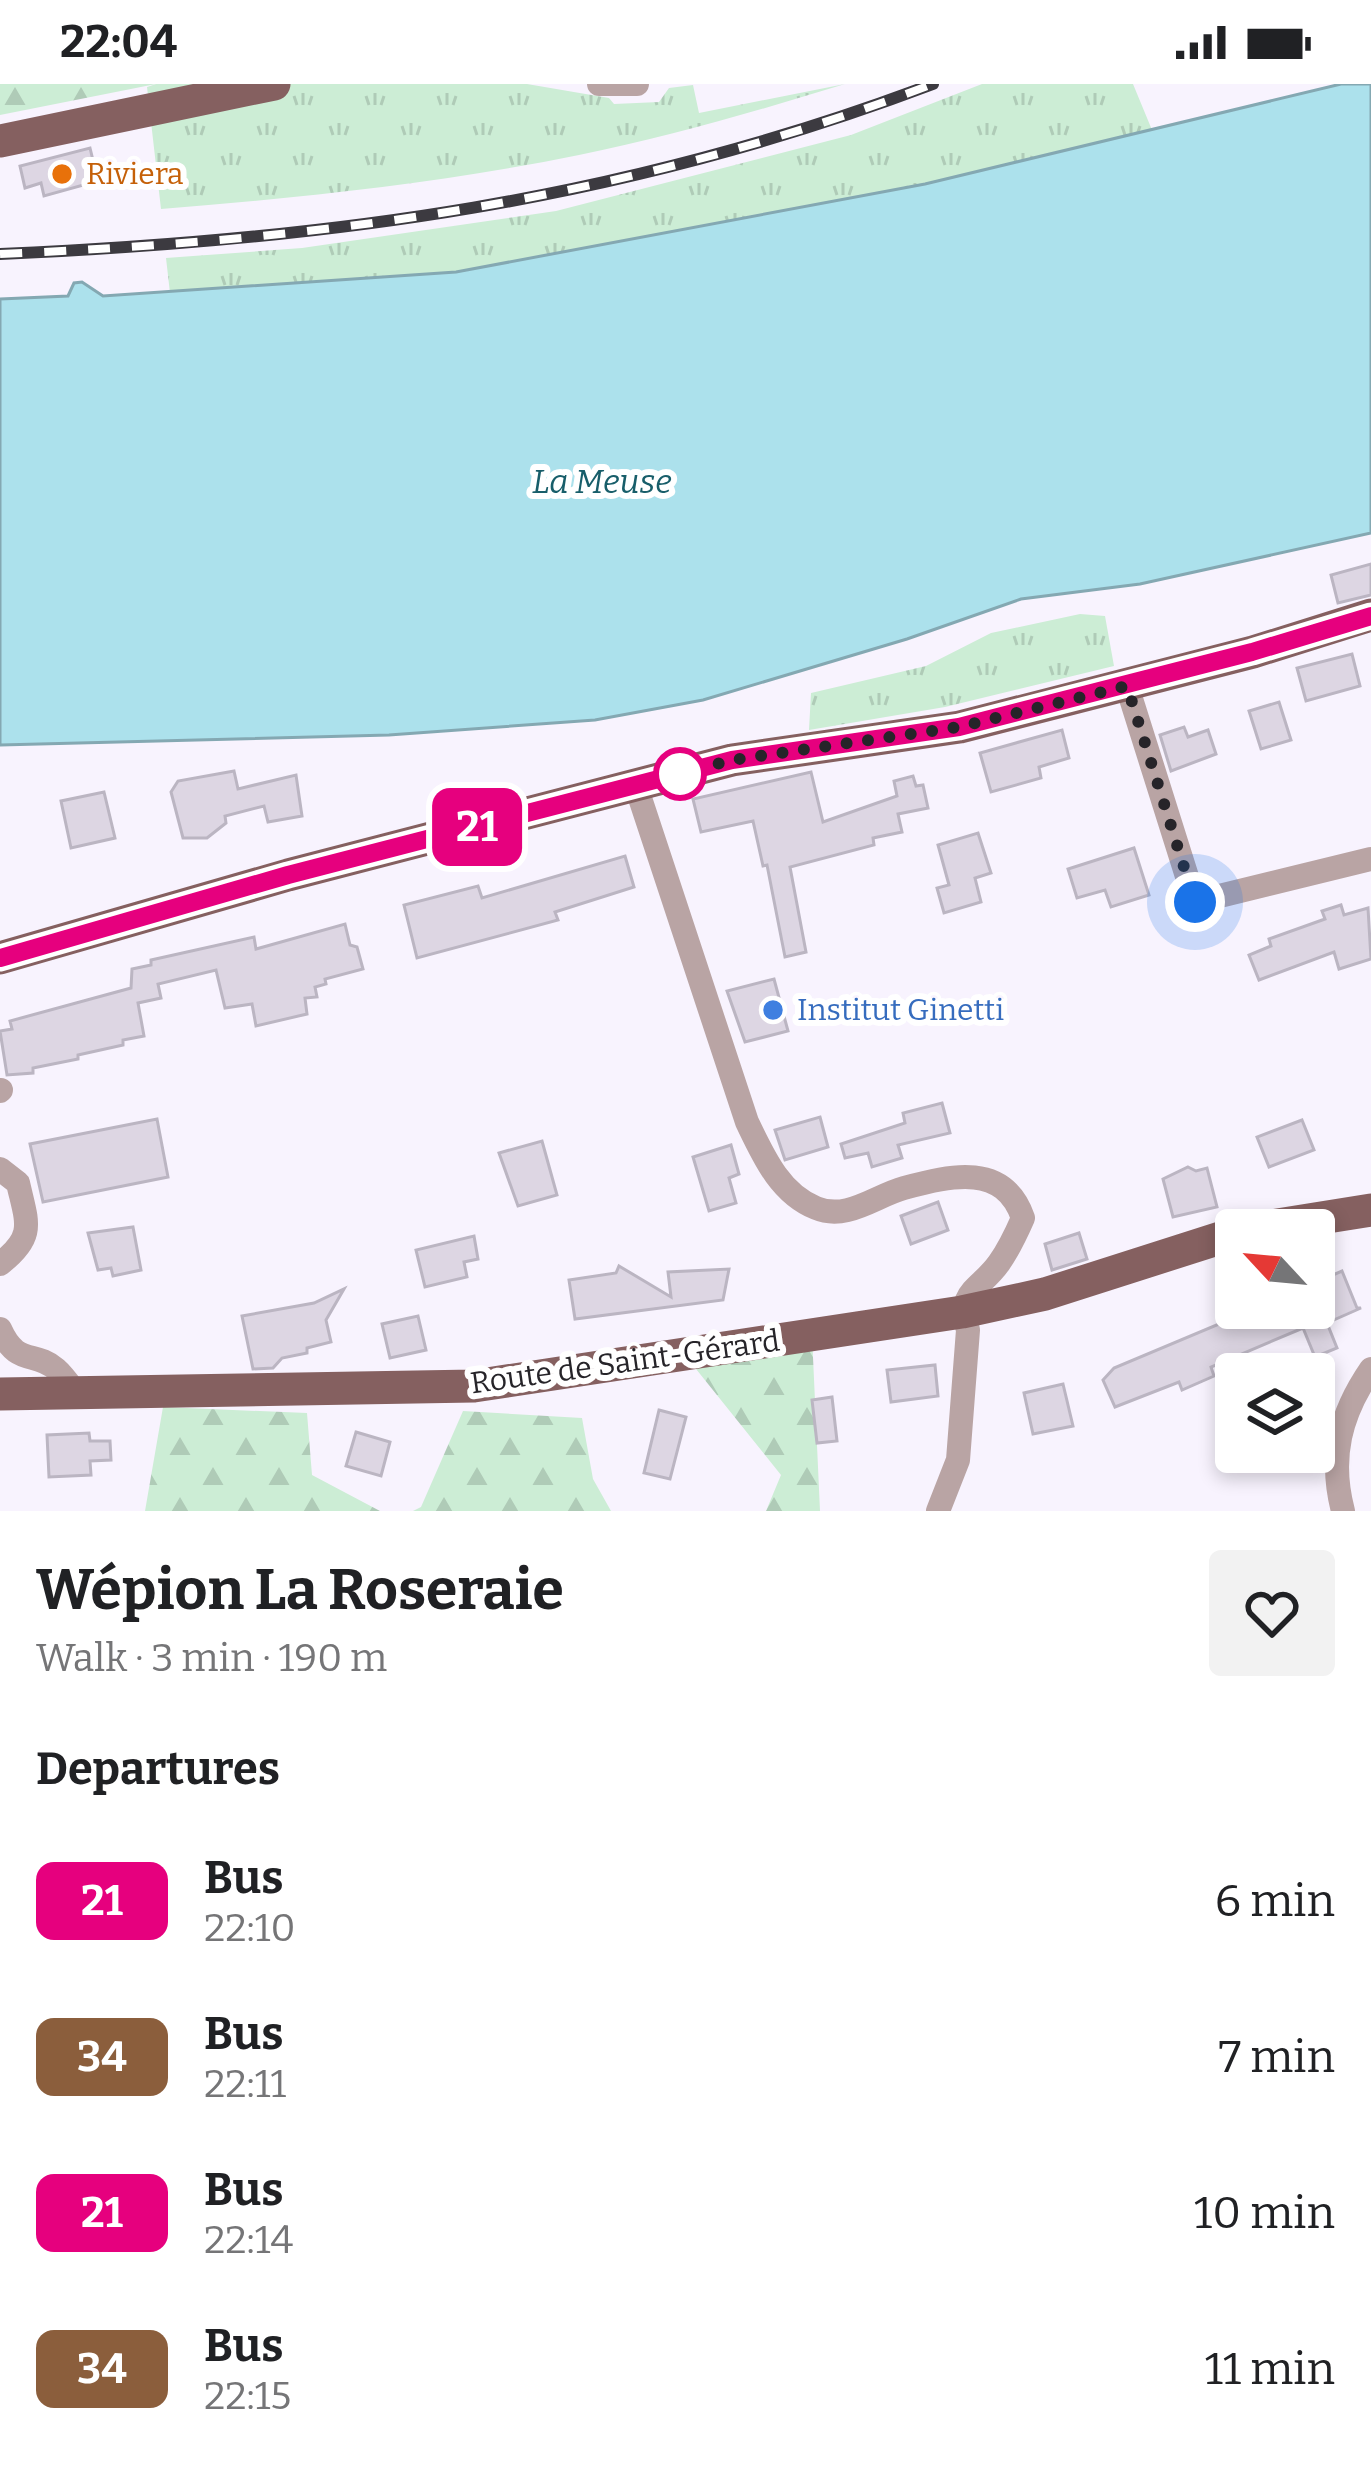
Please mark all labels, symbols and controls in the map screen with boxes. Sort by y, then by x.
text: 22:04 [60,15,177,69]
place label: Riviera [86,156,183,192]
marker: Riviera [49,161,75,187]
water label: La Meuse [532,462,672,502]
unlabelled marker [655,749,705,799]
line badge: 21 [423,788,531,866]
text: 21 [456,802,498,852]
your location [1165,872,1225,932]
place label: Institut Ginetti [797,992,1004,1028]
marker: Institut Ginetti [760,997,786,1023]
north arrow [1215,1209,1335,1329]
map controls [1215,1209,1335,1473]
street label: Route de Saint-Gérard [468,1322,782,1402]
button: layers [1215,1353,1335,1473]
button: heart [1209,1550,1335,1676]
text: Wépion La Roseraie [36,1556,564,1624]
text: Walk · 3 min · 190 m [36,1635,387,1681]
text: Departures [36,1742,280,1796]
text: Bus [204,1851,283,1905]
text: 6 min [1215,1874,1335,1928]
text: 21 [81,1876,123,1926]
text: 22:10 [204,1905,296,1951]
text: Bus [204,2007,283,2061]
text: 7 min [1219,2030,1335,2084]
text: 34 [77,2032,127,2082]
text: 22:11 [204,2061,286,2107]
text: Bus [204,2163,283,2217]
text: 10 min [1194,2186,1335,2240]
text: 21 [81,2188,123,2238]
text: 22:14 [204,2217,293,2263]
text: Bus [204,2319,283,2373]
text: 11 min [1205,2342,1335,2396]
text: 34 [77,2344,127,2394]
text: 22:15 [204,2373,291,2419]

